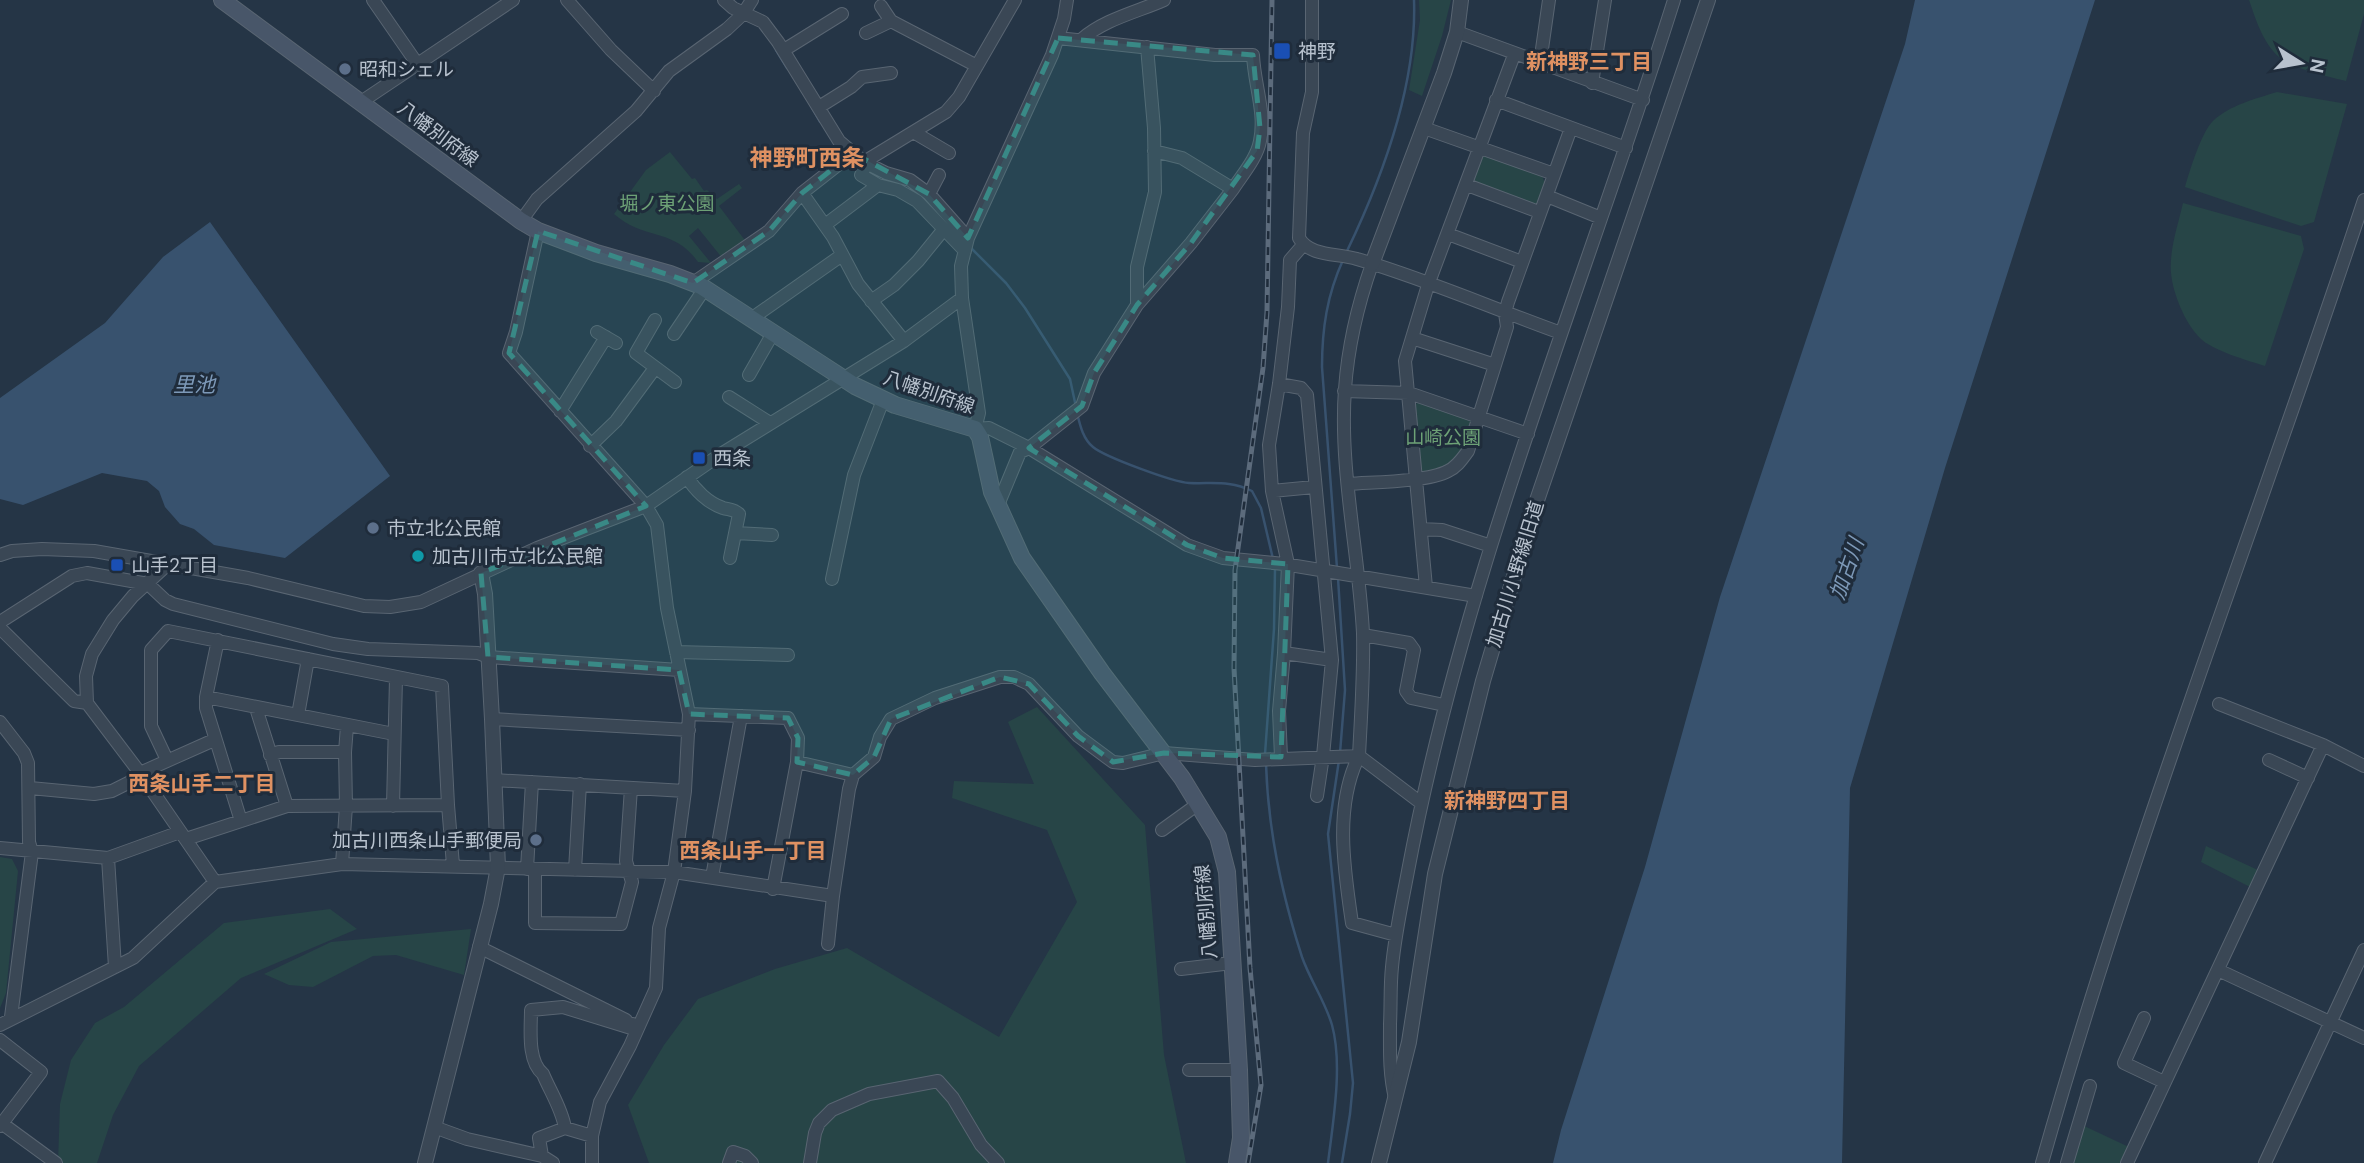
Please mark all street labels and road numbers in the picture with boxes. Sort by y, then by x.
street label: 八幡別府線 [393,95,483,173]
street label: 八幡別府線 [880,365,978,419]
street label: 加古川小野線旧道 [1481,498,1549,650]
street label: 八幡別府線 [1189,864,1223,960]

